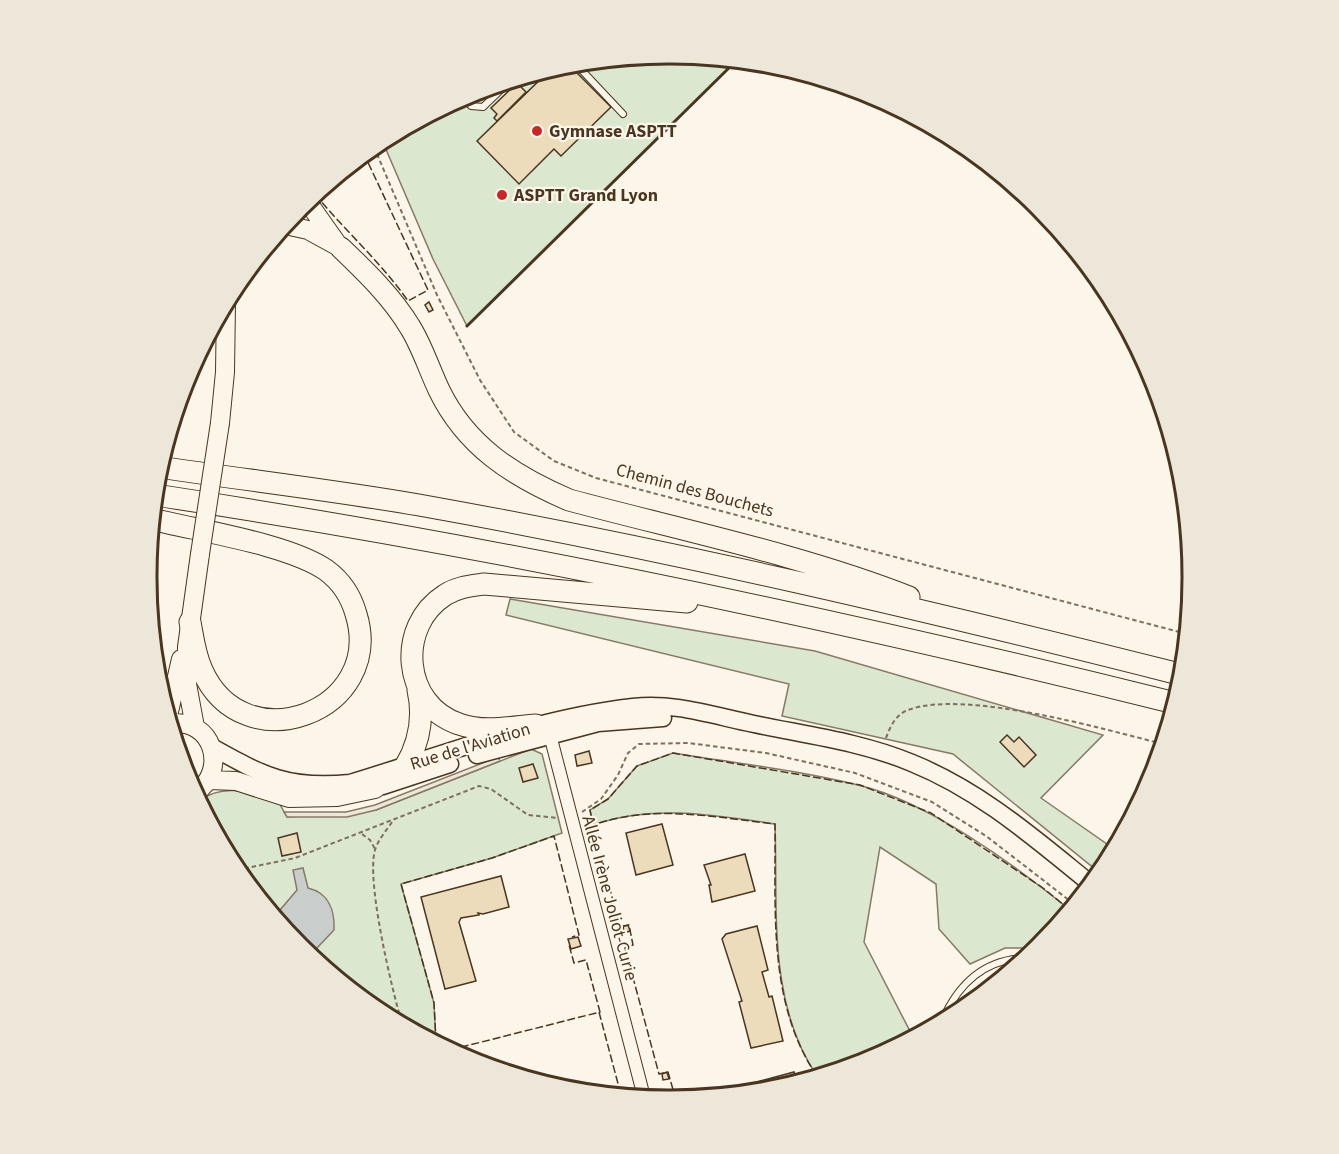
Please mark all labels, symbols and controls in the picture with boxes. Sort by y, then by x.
place label: Gymnase ASPTT [549,119,677,144]
marker: Gymnase ASPTT [530,124,544,138]
place label: ASPTT Grand Lyon [513,183,658,208]
marker: ASPTT Grand Lyon [495,188,509,202]
street label: Chemin des Bouchets [613,457,776,524]
street label: Rue de l'Aviation [407,716,533,777]
street label: Allée Irène Joliot-Curie [575,813,644,984]

